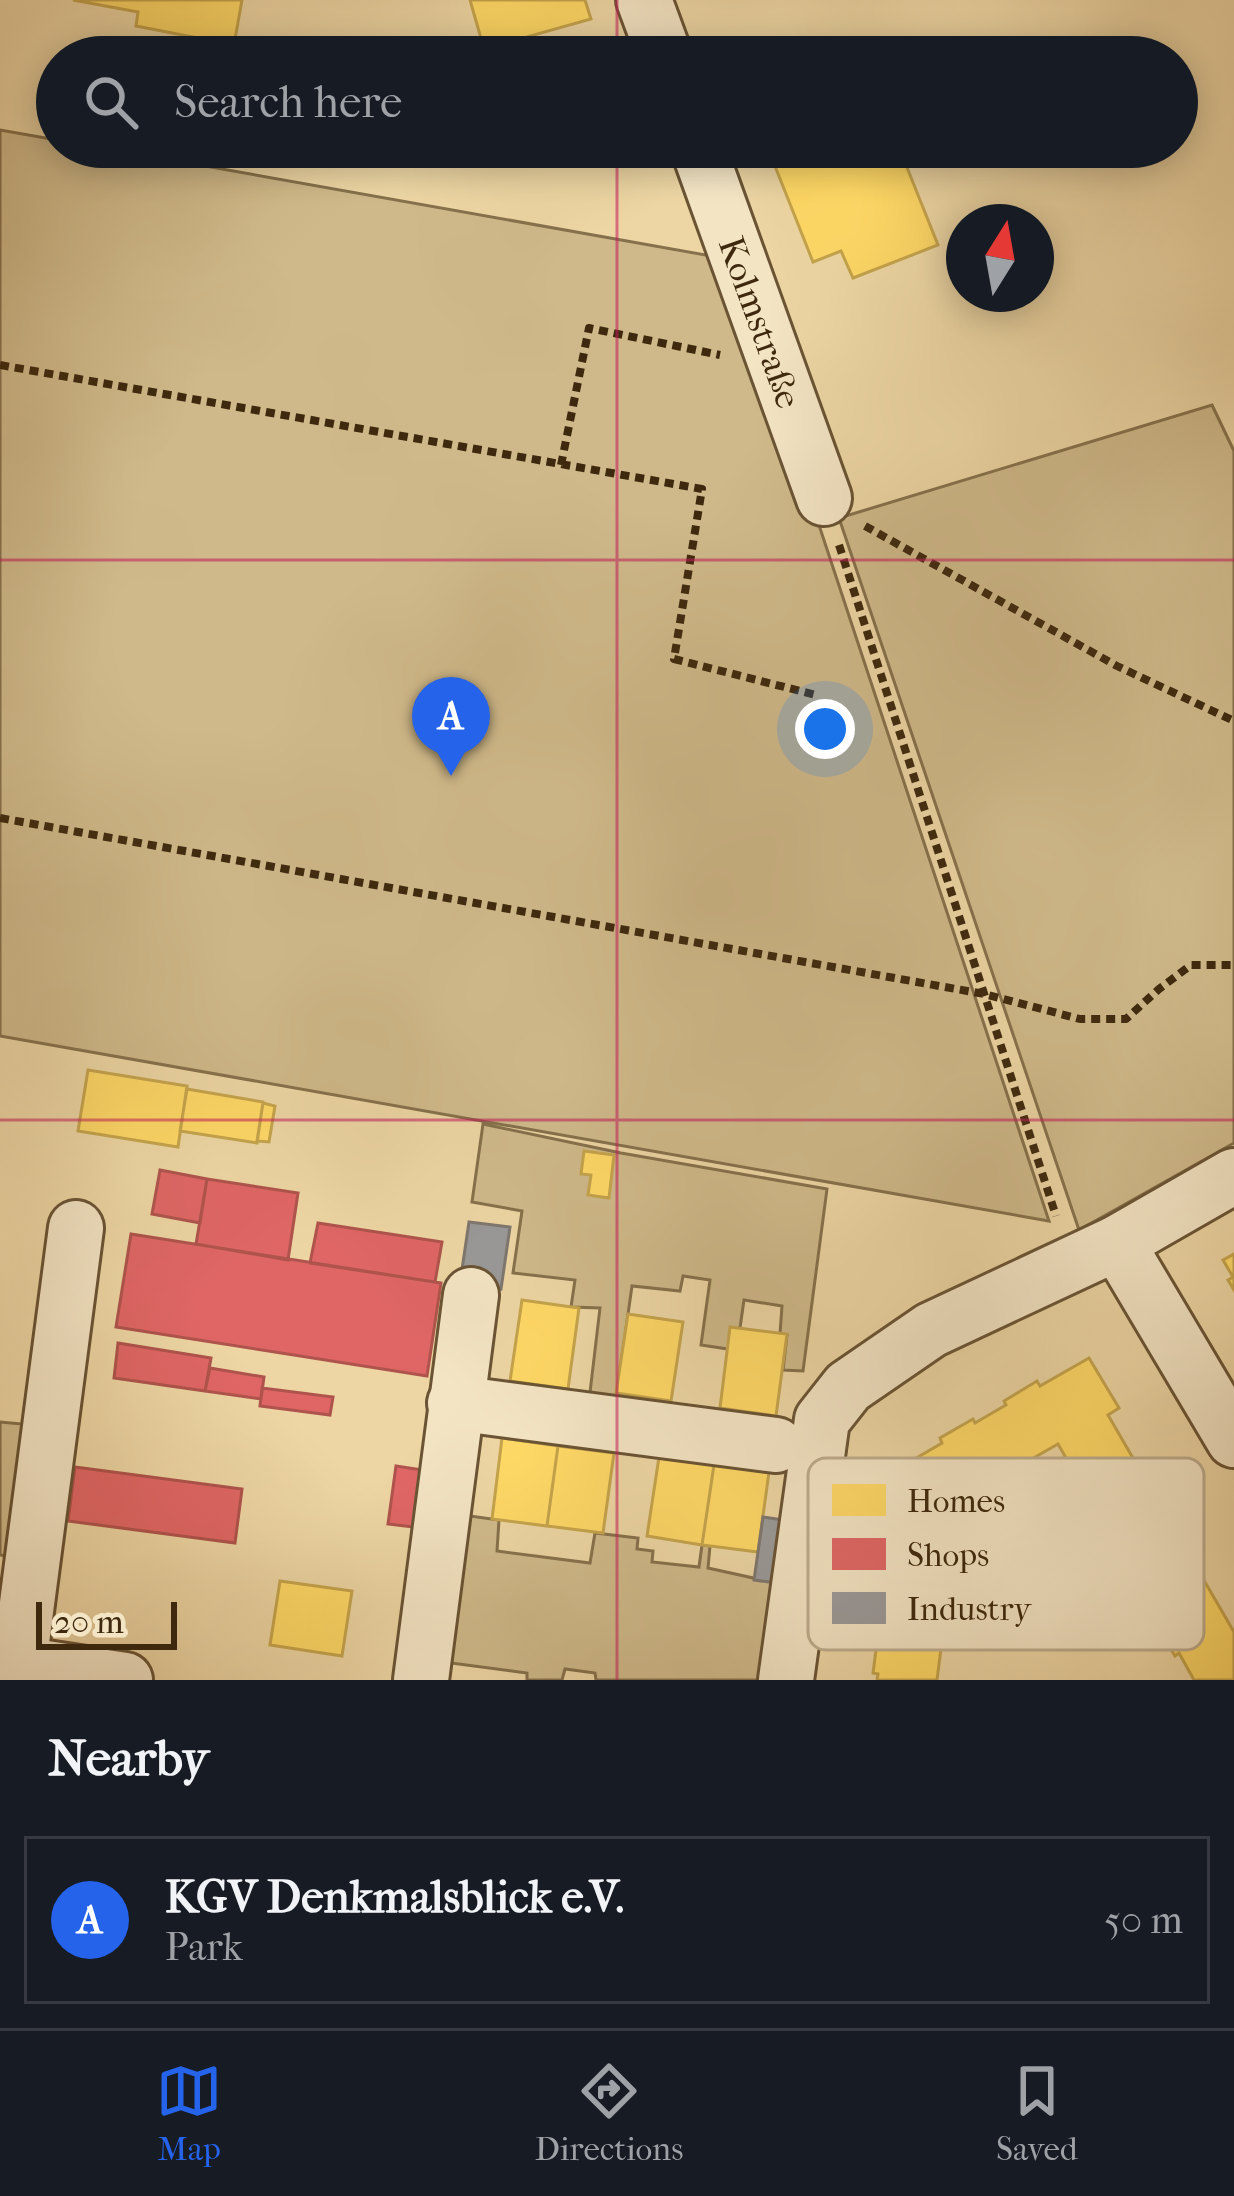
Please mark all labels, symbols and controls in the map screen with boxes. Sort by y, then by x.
search box [36,36,1198,168]
icon: search [78,69,144,135]
text: Search here [174,76,402,129]
north arrow [946,204,1054,312]
street label: Kolmstraße [710,231,810,414]
pin: A [412,677,490,776]
your location [795,699,855,759]
legend [808,1458,1204,1650]
text: Homes [907,1482,1005,1521]
text: Shops [907,1536,989,1575]
text: Industry [907,1590,1032,1629]
scale bar [36,1596,177,1649]
text: 20 m [54,1603,124,1642]
text: Nearby [48,1728,209,1788]
text: KGV Denkmalsblick e.V. [165,1871,624,1924]
text: A [77,1897,103,1943]
text: 50 m [1104,1897,1183,1943]
text: Park [165,1924,243,1970]
tab: Map [156,2058,222,2169]
tab: Directions [535,2058,683,2169]
tab: Saved [996,2058,1078,2169]

